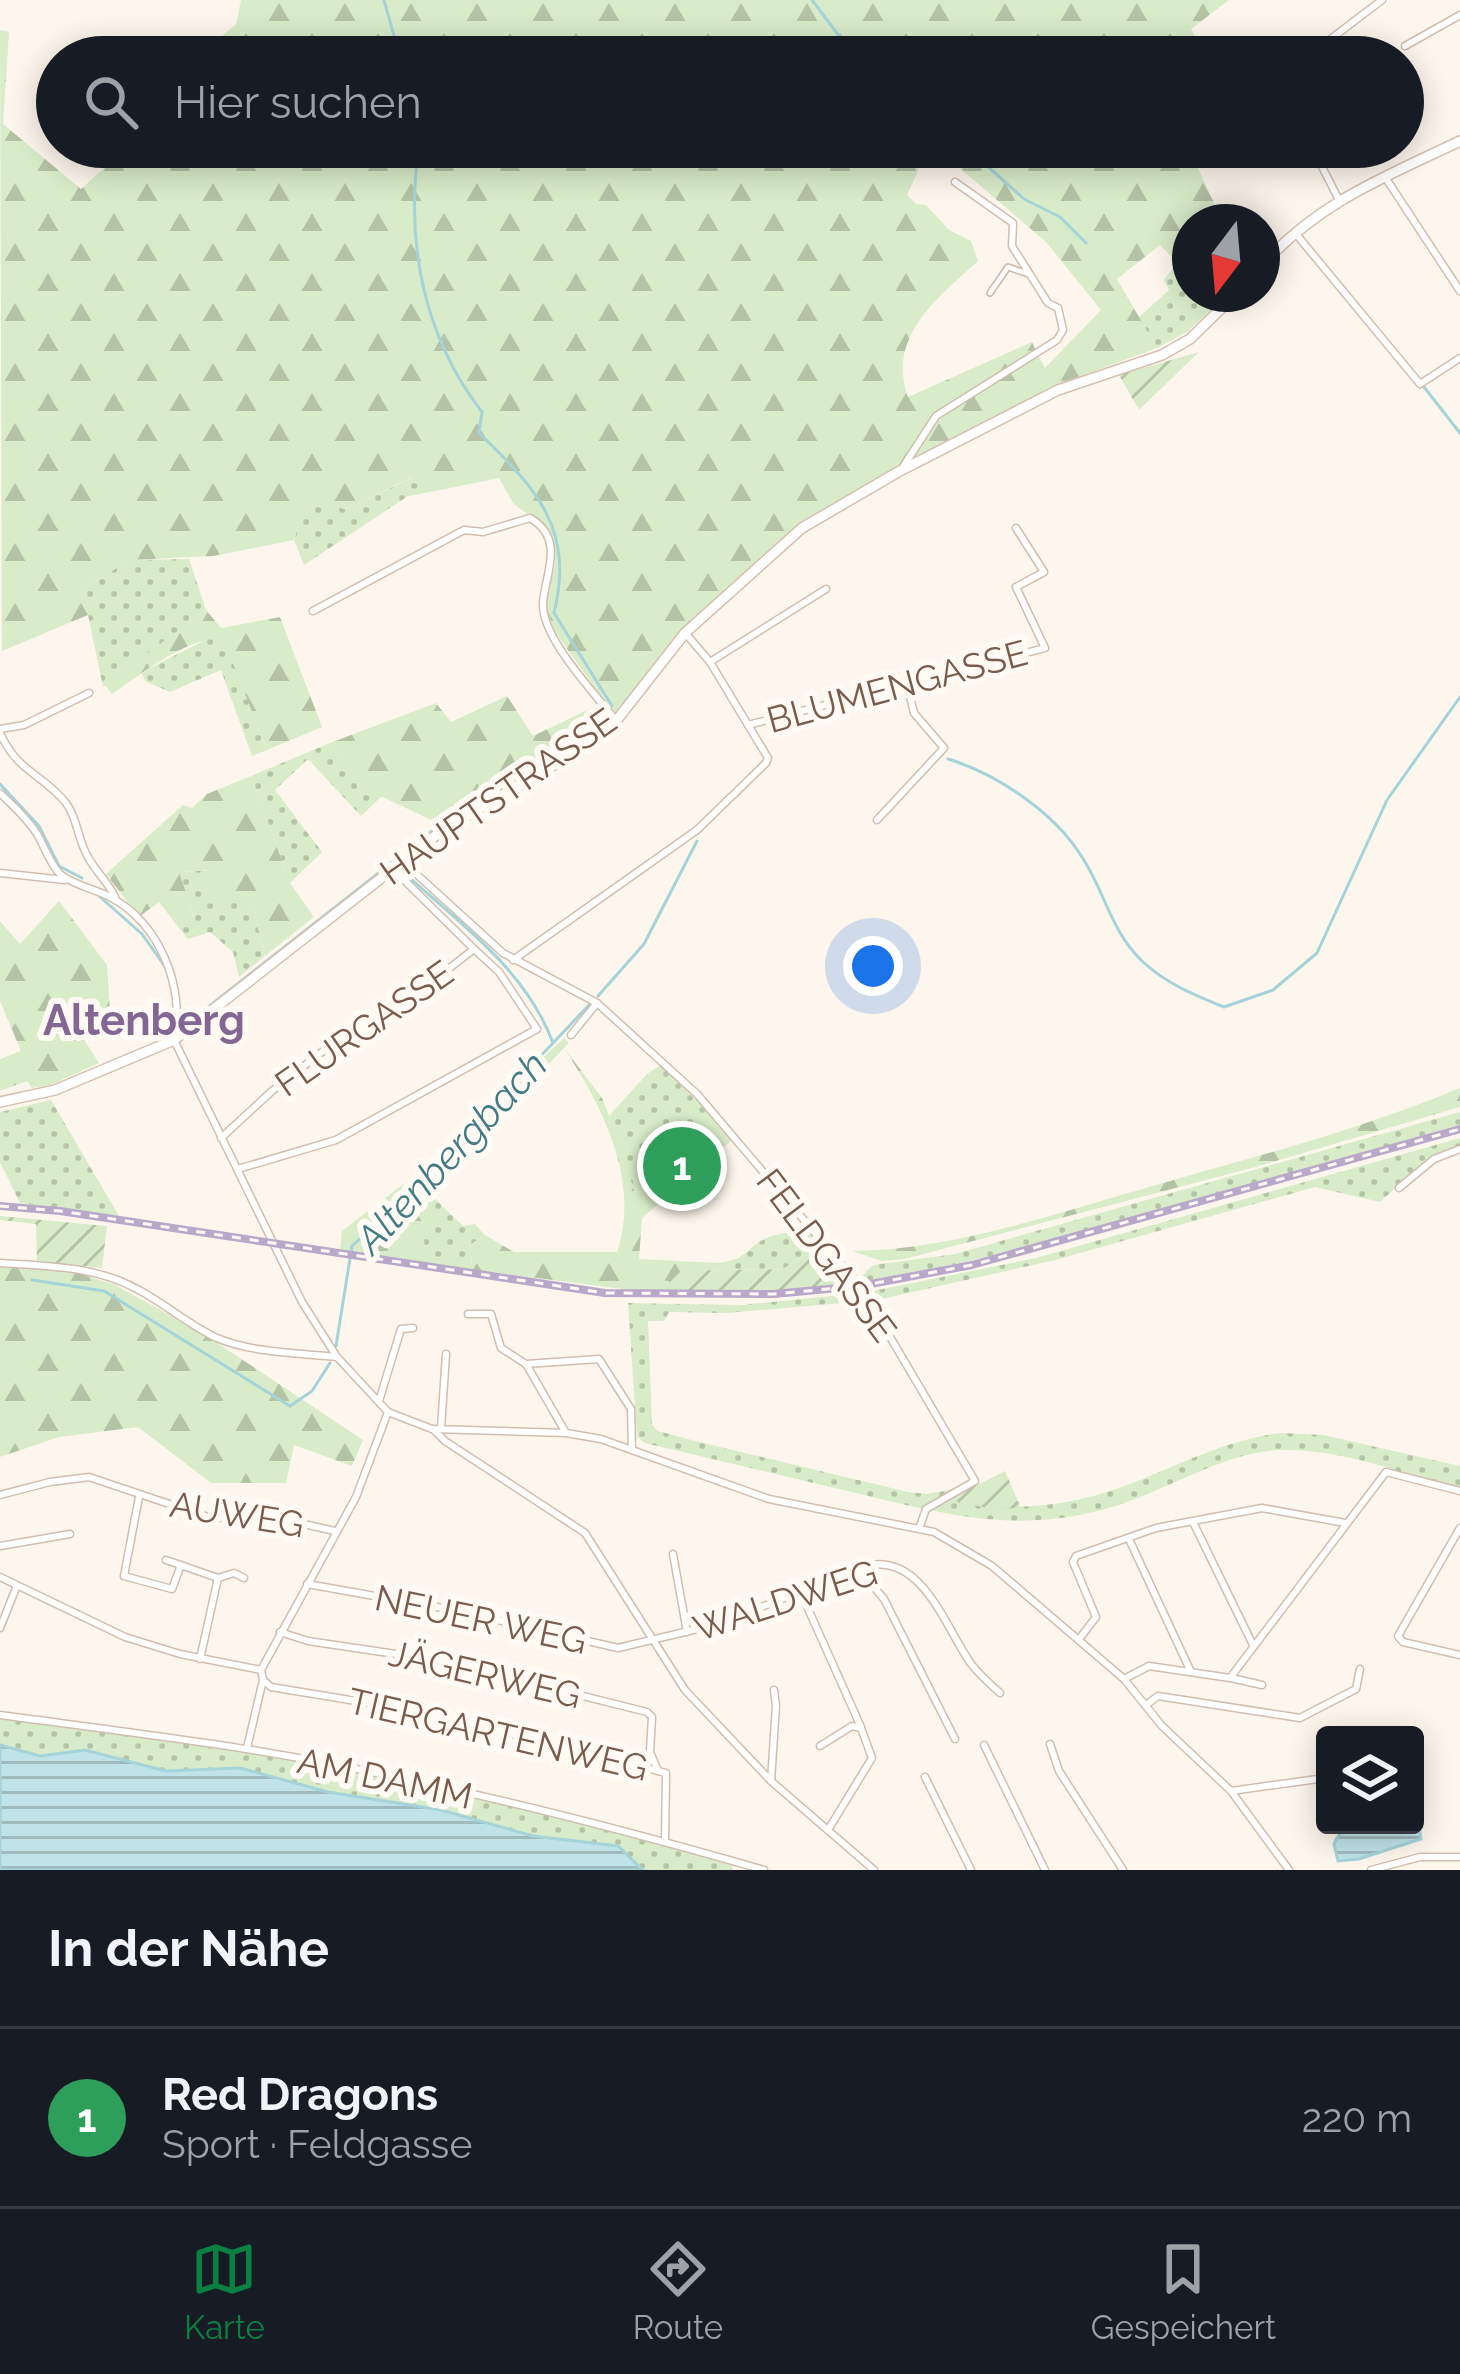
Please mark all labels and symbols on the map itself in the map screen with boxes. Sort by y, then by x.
north arrow [1172,204,1280,312]
street label: BLUMENGASSE [762,631,1032,741]
street label: HAUPTSTRASSE [372,699,624,893]
your location [843,936,903,996]
street label: FLURGASSE [267,951,461,1105]
district label: Altenberg [43,996,245,1045]
water label: Altenbergbach [345,1042,556,1264]
pin: 1 [643,1121,721,1211]
street label: FELDGASSE [748,1160,906,1350]
street label: AUWEG [167,1483,307,1545]
street label: WALDWEG [688,1551,882,1649]
street label: NEUER WEG [371,1576,591,1662]
street label: JÄGERWEG [385,1632,585,1716]
street label: TIERGARTENWEG [344,1679,652,1789]
street label: AM DAMM [294,1739,476,1817]

